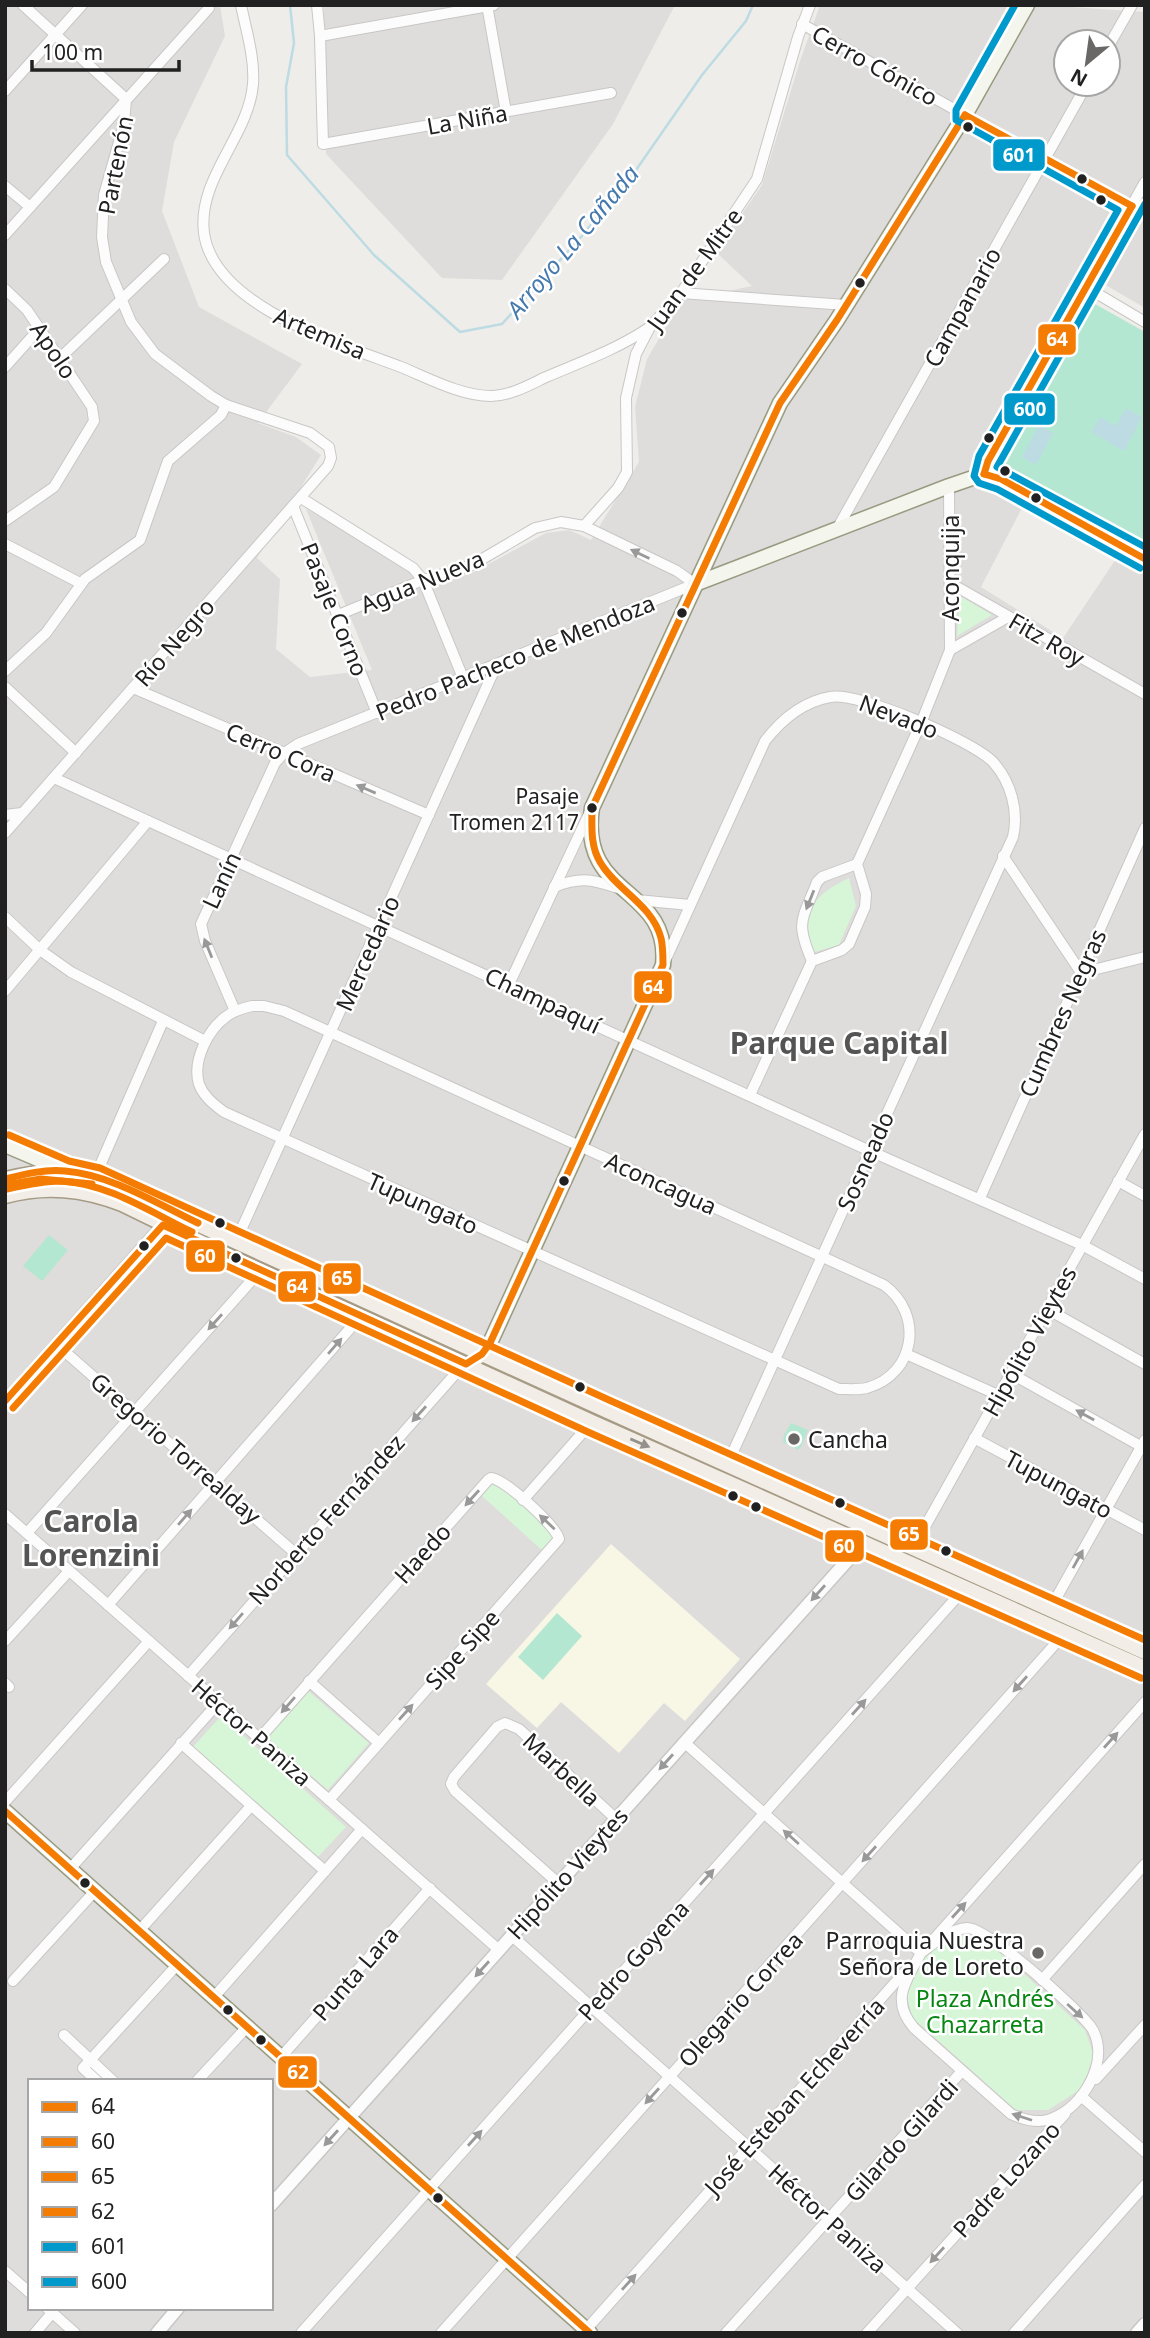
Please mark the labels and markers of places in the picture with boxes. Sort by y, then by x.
unlabelled marker [961,120,975,134]
unlabelled marker [1075,172,1089,186]
unlabelled marker [1094,193,1108,207]
unlabelled marker [853,276,867,290]
unlabelled marker [982,431,996,445]
unlabelled marker [998,464,1012,478]
unlabelled marker [1029,491,1043,505]
unlabelled marker [675,606,689,620]
place label: Pasaje Tromen 2117 [449,782,579,836]
marker: Pasaje Tromen 2117 [585,801,599,815]
unlabelled marker [557,1174,571,1188]
unlabelled marker [213,1216,227,1230]
unlabelled marker [137,1239,151,1253]
unlabelled marker [229,1251,243,1265]
unlabelled marker [573,1380,587,1394]
place label: Cancha [808,1423,888,1455]
marker: Cancha [786,1431,802,1447]
unlabelled marker [726,1489,740,1503]
unlabelled marker [833,1496,847,1510]
unlabelled marker [749,1500,763,1514]
unlabelled marker [939,1544,953,1558]
unlabelled marker [78,1876,92,1890]
place label: Parroquia Nuestra Señora de Loreto [826,1924,1024,1982]
marker: Parroquia Nuestra Señora de Loreto [1030,1945,1046,1961]
unlabelled marker [221,2003,235,2017]
unlabelled marker [254,2033,268,2047]
unlabelled marker [431,2191,445,2205]

